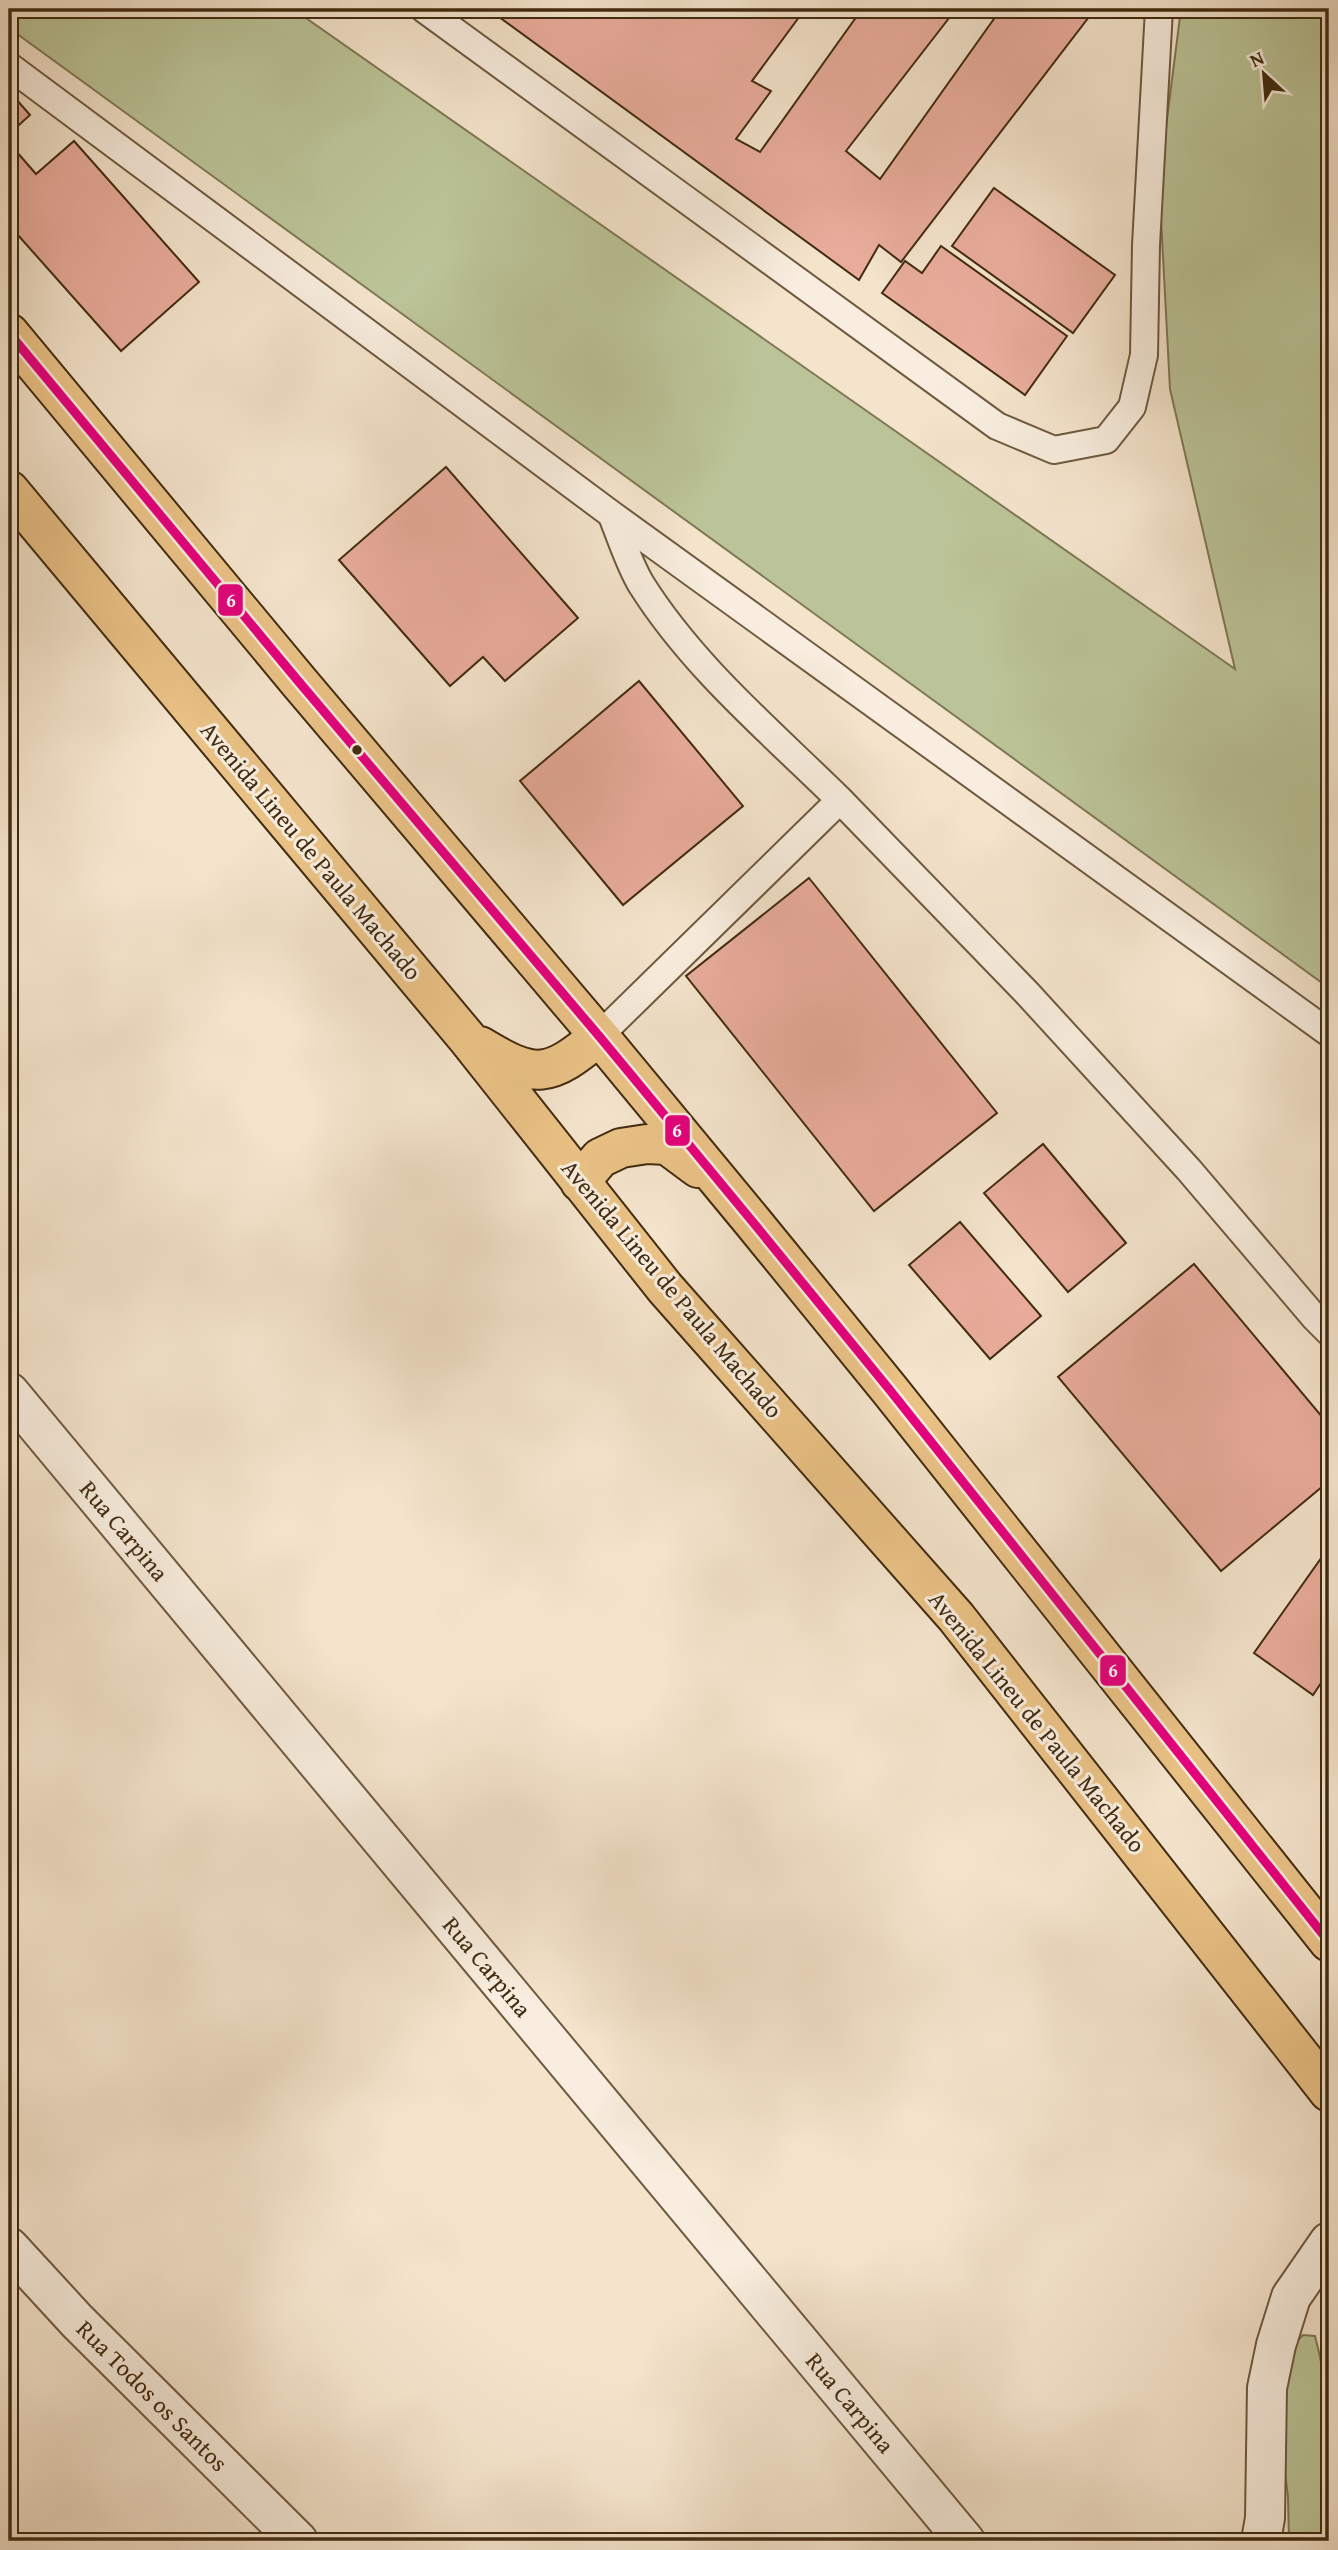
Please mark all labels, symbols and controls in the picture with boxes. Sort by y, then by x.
north arrow [1230,38,1300,108]
text: N [1245,43,1269,74]
line badge: 6 [217,583,244,617]
text: 6 [226,586,236,614]
street label: Avenida Lineu de Paula Machado [192,714,430,988]
unlabelled marker [350,743,364,757]
line badge: 6 [664,1114,691,1147]
text: 6 [672,1116,682,1144]
street label: Avenida Lineu de Paula Machado [553,1152,791,1426]
street label: Rua Carpina [72,1473,177,1589]
street label: Avenida Lineu de Paula Machado [921,1583,1154,1860]
line badge: 6 [1099,1654,1127,1687]
text: 6 [1108,1656,1118,1684]
street label: Rua Carpina [435,1909,540,2025]
street label: Rua Todos os Santos [69,2312,236,2479]
street label: Rua Carpina [798,2345,903,2461]

